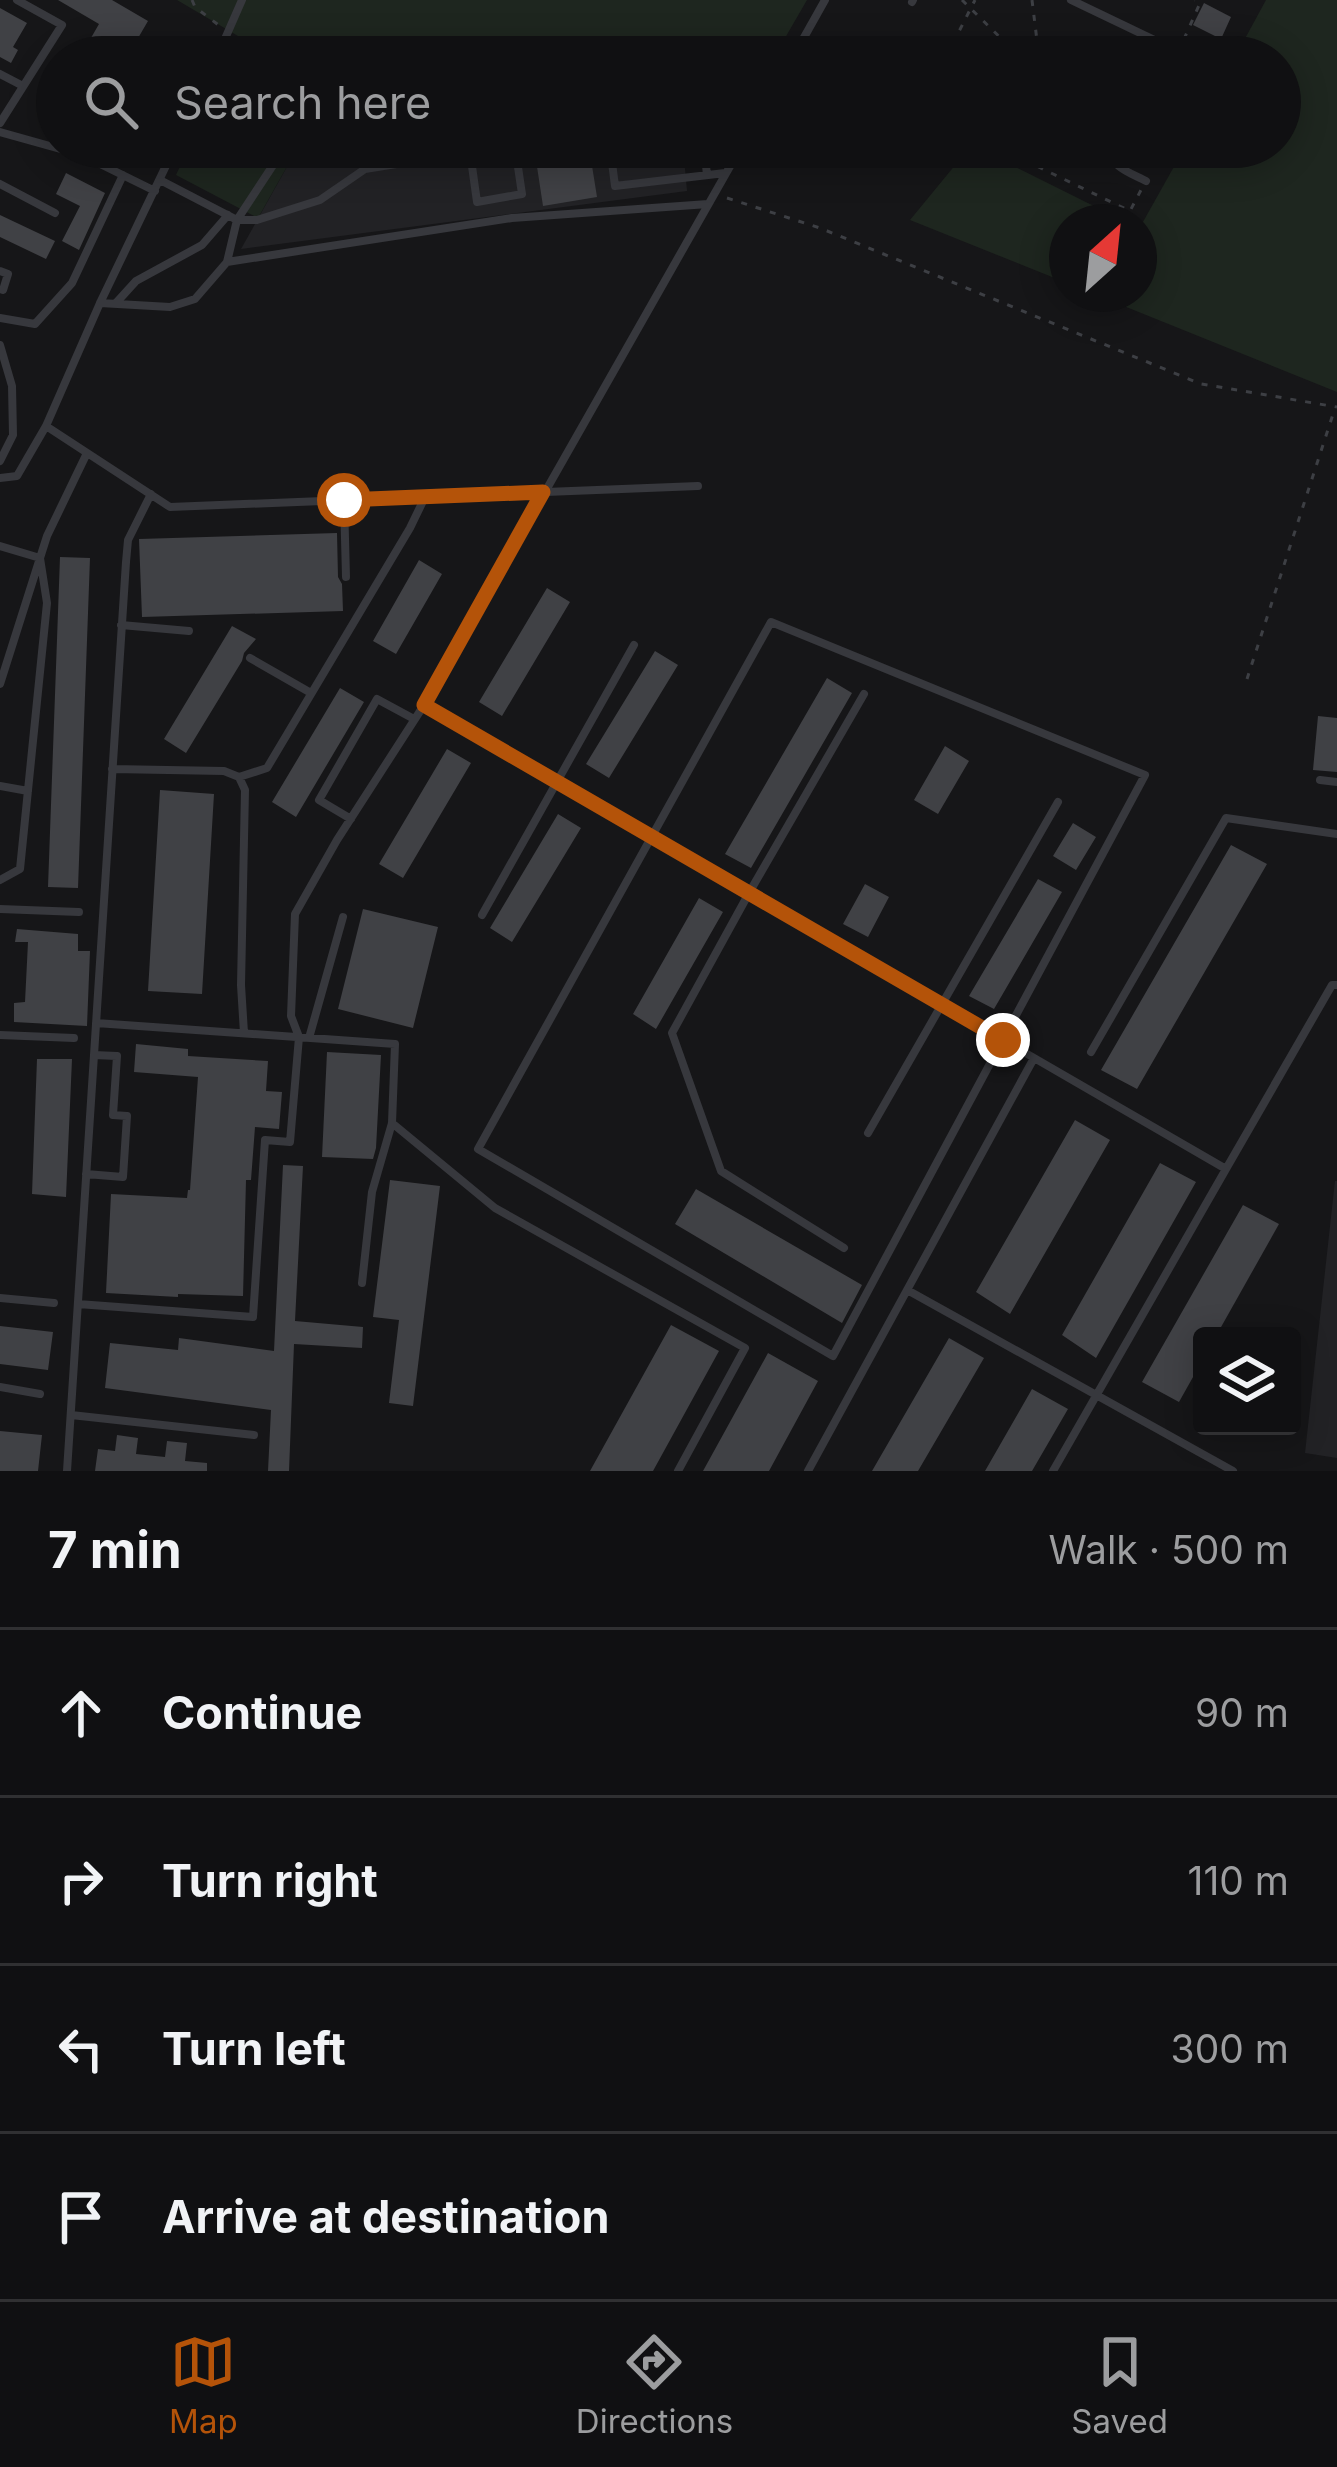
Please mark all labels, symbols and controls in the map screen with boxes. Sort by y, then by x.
search box [36,36,1301,168]
icon: search [78,69,144,135]
text: Search here [174,75,431,130]
north arrow [1049,204,1157,312]
route start [317,473,371,527]
route end [976,1013,1030,1067]
map controls [1193,1327,1301,1435]
button: layers [1193,1327,1301,1435]
text: 7 min [48,1519,182,1580]
text: Walk · 500 m [1049,1526,1289,1573]
icon: ahead [48,1680,114,1746]
text: Continue [162,1685,362,1740]
text: 90 m [1195,1689,1289,1736]
icon: right [48,1848,114,1914]
text: Turn right [162,1853,378,1908]
text: 110 m [1188,1857,1289,1904]
icon: left [48,2016,114,2082]
text: Turn left [162,2021,346,2076]
text: 300 m [1171,2025,1289,2072]
icon: arrive [48,2184,114,2250]
text: Arrive at destination [162,2189,609,2244]
tab: Map [169,2329,238,2441]
tab: Directions [576,2329,733,2441]
tab: Saved [1071,2329,1168,2441]

